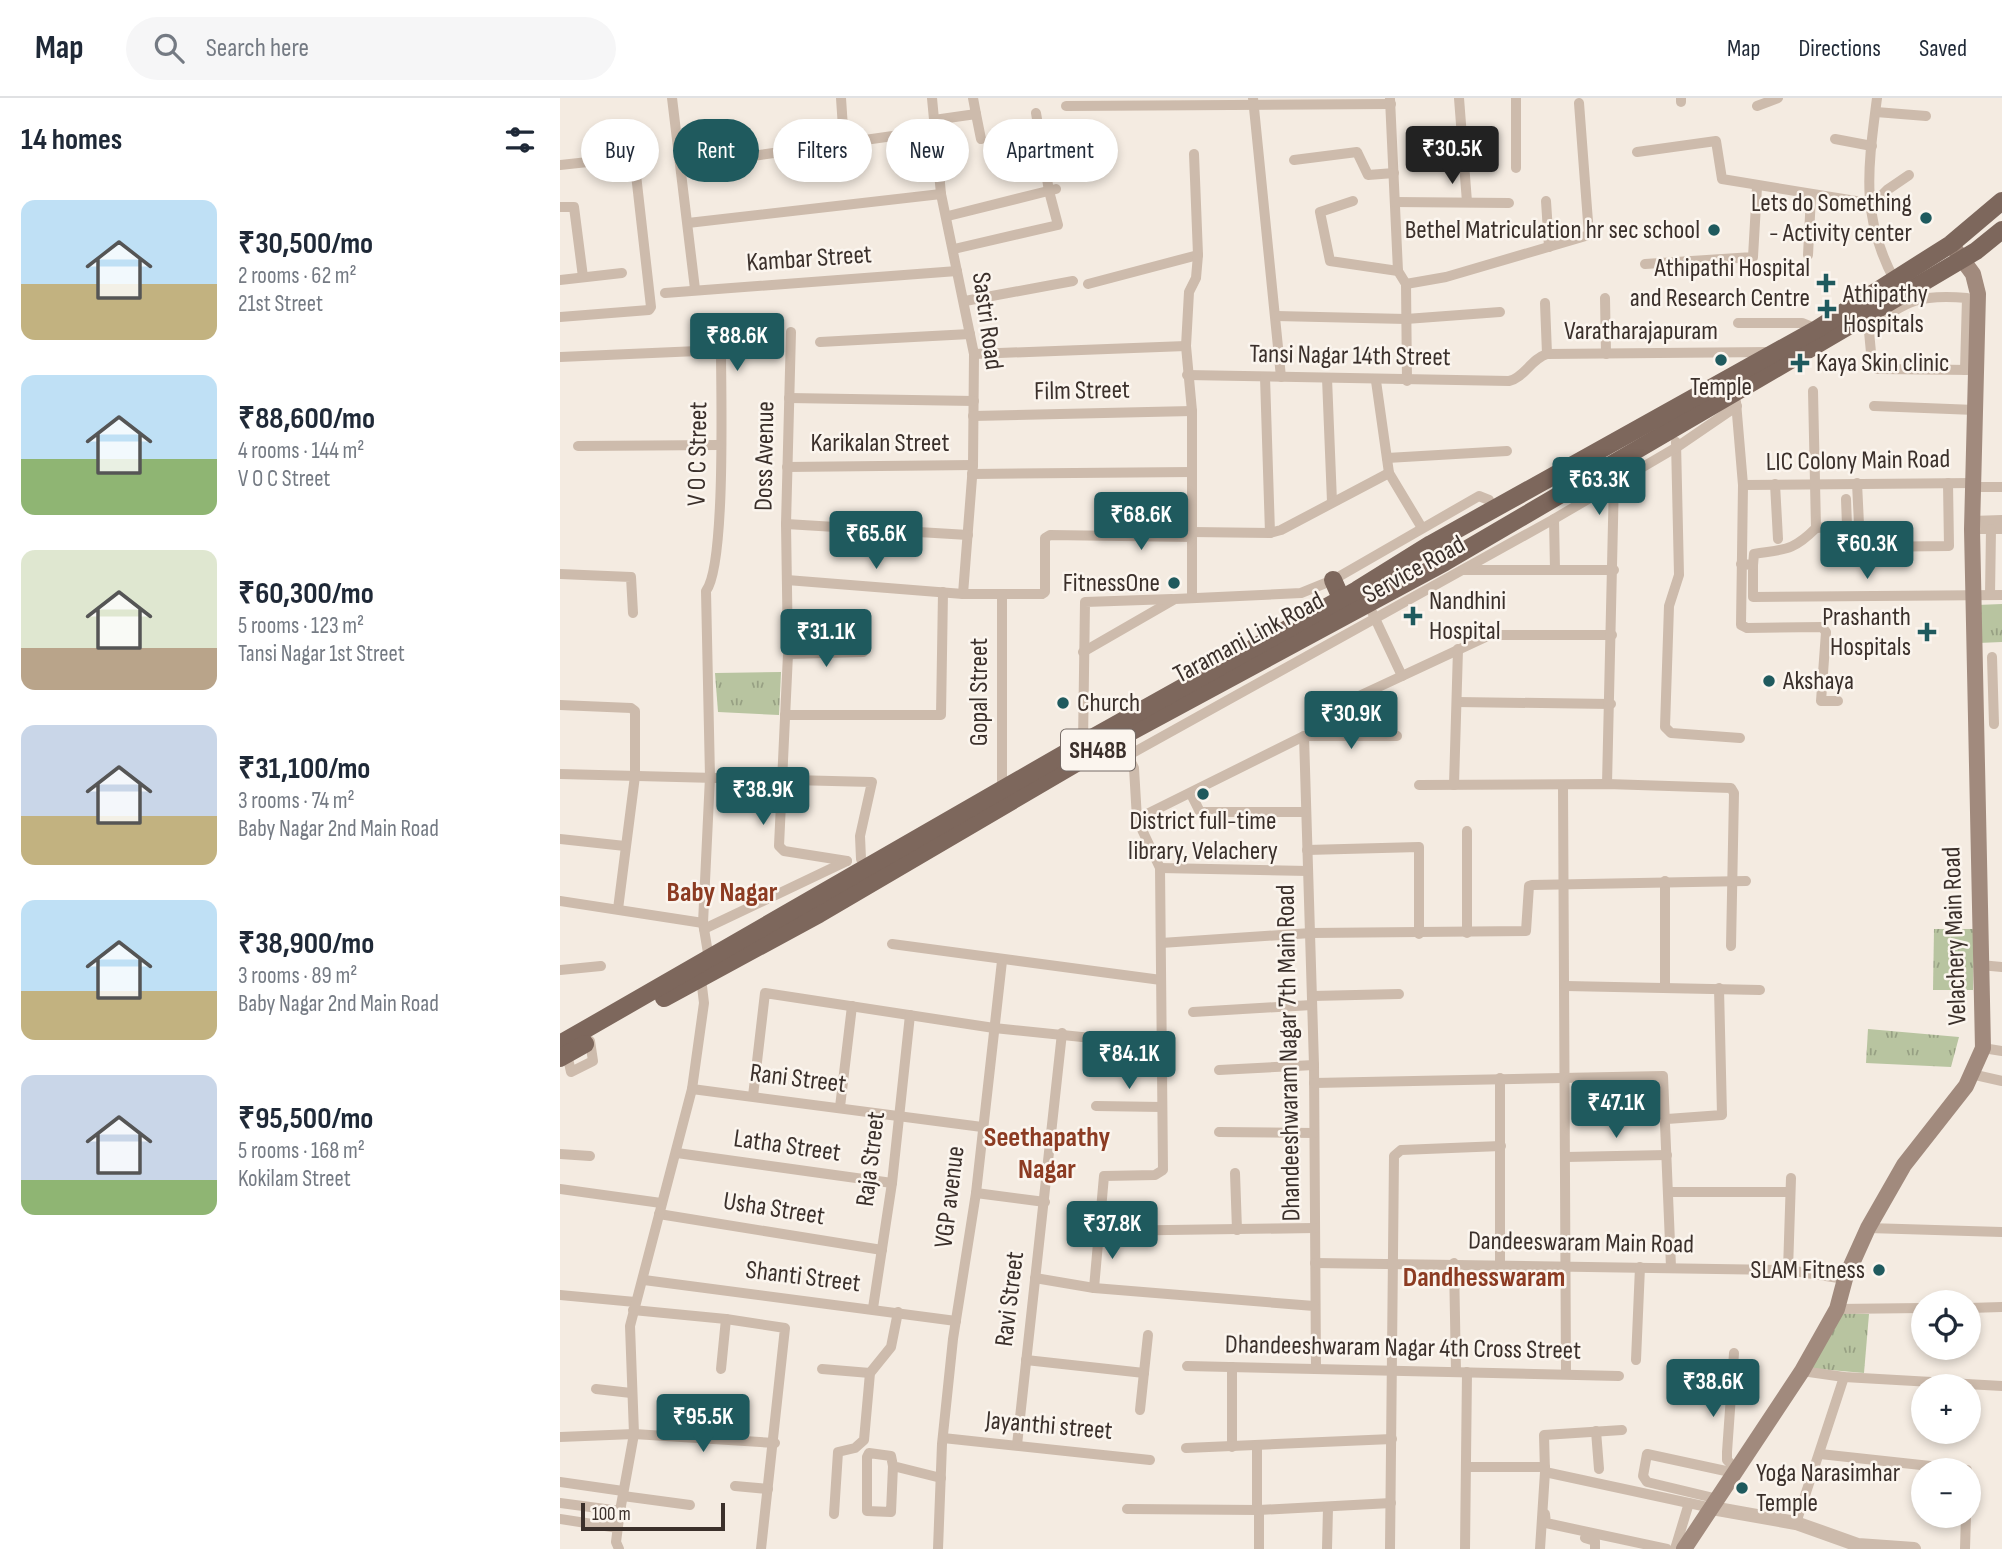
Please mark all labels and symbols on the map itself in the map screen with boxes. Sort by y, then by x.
pin: ₹30.5K [1395,126,1509,186]
place label: Lets do Something - Activity center [1751,188,1913,249]
marker: Lets do Something - Activity center [1918,210,1934,226]
place label: Bethel Matriculation hr sec school [1405,215,1700,246]
marker: Bethel Matriculation hr sec school [1706,222,1722,238]
street label: Kambar Street [745,239,873,279]
place label: Athipathi Hospital and Research Centre [1630,253,1810,314]
street label: Sastri Road [965,270,1009,372]
marker: Athipathi Hospital and Research Centre [1816,273,1836,293]
place label: Athipathy Hospitals [1842,279,1928,340]
marker: Athipathy Hospitals [1817,299,1837,319]
pin: ₹88.6K [680,314,794,373]
street label: Varatharajapuram [1564,316,1718,347]
street label: Tansi Nagar 14th Street [1249,339,1451,373]
place label: Kaya Skin clinic [1816,348,1949,379]
marker: Temple [1713,352,1729,368]
marker: Kaya Skin clinic [1790,353,1810,373]
place label: Temple [1690,372,1752,403]
street label: Film Street [1034,375,1130,407]
street label: V O C Street [682,401,714,506]
street label: Doss Avenue [749,401,781,511]
street label: Karikalan Street [811,428,949,459]
street label: LIC Colony Main Road [1765,444,1951,478]
pin: ₹63.3K [1542,458,1656,517]
pin: ₹68.6K [1084,492,1198,552]
pin: ₹65.6K [819,512,933,571]
pin: ₹60.3K [1810,522,1924,581]
street label: Service Road [1357,529,1471,611]
place label: FitnessOne [1063,568,1160,599]
marker: FitnessOne [1166,575,1182,591]
street label: Taramani Link Road [1169,585,1329,691]
place label: Nandhini Hospital [1429,586,1506,647]
place label: Prashanth Hospitals [1822,602,1911,663]
marker: Nandhini Hospital [1403,606,1423,626]
pin: ₹31.1K [769,610,883,669]
marker: Prashanth Hospitals [1917,622,1937,642]
street label: Gopal Street [964,638,995,746]
place label: Akshaya [1782,666,1854,697]
marker: Akshaya [1761,673,1777,689]
place label: Church [1077,688,1140,719]
pin: ₹30.9K [1294,692,1408,751]
marker: Church [1055,695,1071,711]
road number: SH48B [1061,730,1135,770]
pin: ₹38.9K [706,768,820,827]
marker: District full-time library, Velachery [1195,786,1211,802]
place label: District full-time library, Velachery [1128,806,1278,867]
street label: Velachery Main Road [1936,846,1974,1026]
district label: Baby Nagar [667,876,778,909]
street label: Dhandeeshwaram Nagar 7th Main Road [1271,884,1307,1222]
pin: ₹84.1K [1072,1032,1186,1091]
street label: Rani Street [748,1058,848,1100]
pin: ₹47.1K [1559,1080,1673,1140]
street label: Raja Street [850,1110,892,1208]
district label: Seethapathy Nagar [984,1121,1111,1186]
street label: Latha Street [732,1123,843,1169]
street label: VGP avenue [928,1144,972,1250]
street label: Usha Street [721,1186,827,1232]
pin: ₹37.8K [1055,1202,1169,1261]
street label: Dandeeswaram Main Road [1468,1226,1694,1260]
street label: Ravi Street [989,1250,1031,1348]
street label: Shanti Street [744,1255,862,1299]
place label: SLAM Fitness [1750,1255,1865,1286]
district label: Dandhesswaram [1403,1261,1565,1294]
marker: SLAM Fitness [1871,1262,1887,1278]
street label: Dhandeeshwaram Nagar 4th Cross Street [1225,1329,1581,1367]
pin: ₹38.6K [1656,1360,1770,1419]
pin: ₹95.5K [646,1394,760,1454]
street label: Jayanthi street [983,1405,1114,1447]
place label: Yoga Narasimhar Temple [1756,1458,1901,1519]
marker: Yoga Narasimhar Temple [1734,1480,1750,1496]
scale bar [581,1500,724,1532]

